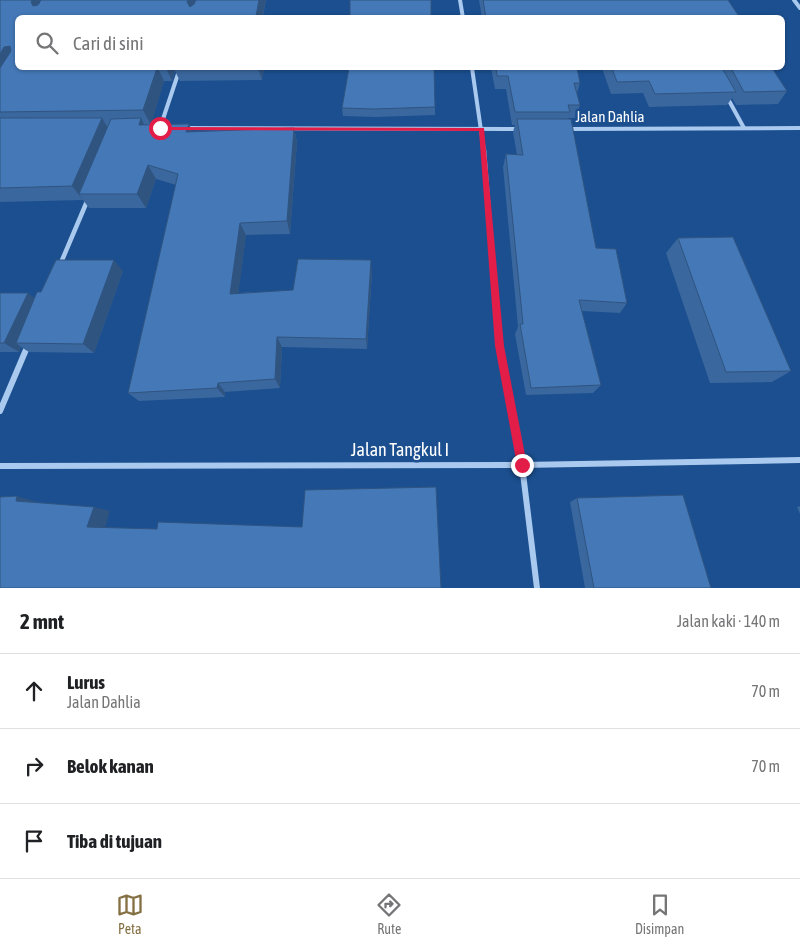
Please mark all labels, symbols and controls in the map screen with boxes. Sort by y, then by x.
search box [15,15,785,70]
icon: search [33,29,61,57]
text: Cari di sini [73,32,144,54]
street label: Jalan Dahlia [575,108,645,125]
route start [149,117,172,140]
street label: Jalan Tangkul I [351,439,449,460]
route end [511,454,534,477]
text: 2 mnt [20,609,64,633]
text: Jalan kaki · 140 m [677,612,780,630]
text: Lurus [67,671,105,693]
icon: ahead [20,677,48,705]
text: 70 m [751,682,780,700]
text: Jalan Dahlia [67,693,141,711]
icon: right [20,752,48,780]
text: Belok kanan [67,755,154,777]
text: 70 m [751,757,780,775]
icon: arrive [20,827,48,855]
text: Tiba di tujuan [67,830,162,852]
tab: Peta [116,891,144,937]
tab: Rute [375,891,403,937]
tab: Disimpan [635,891,684,937]

